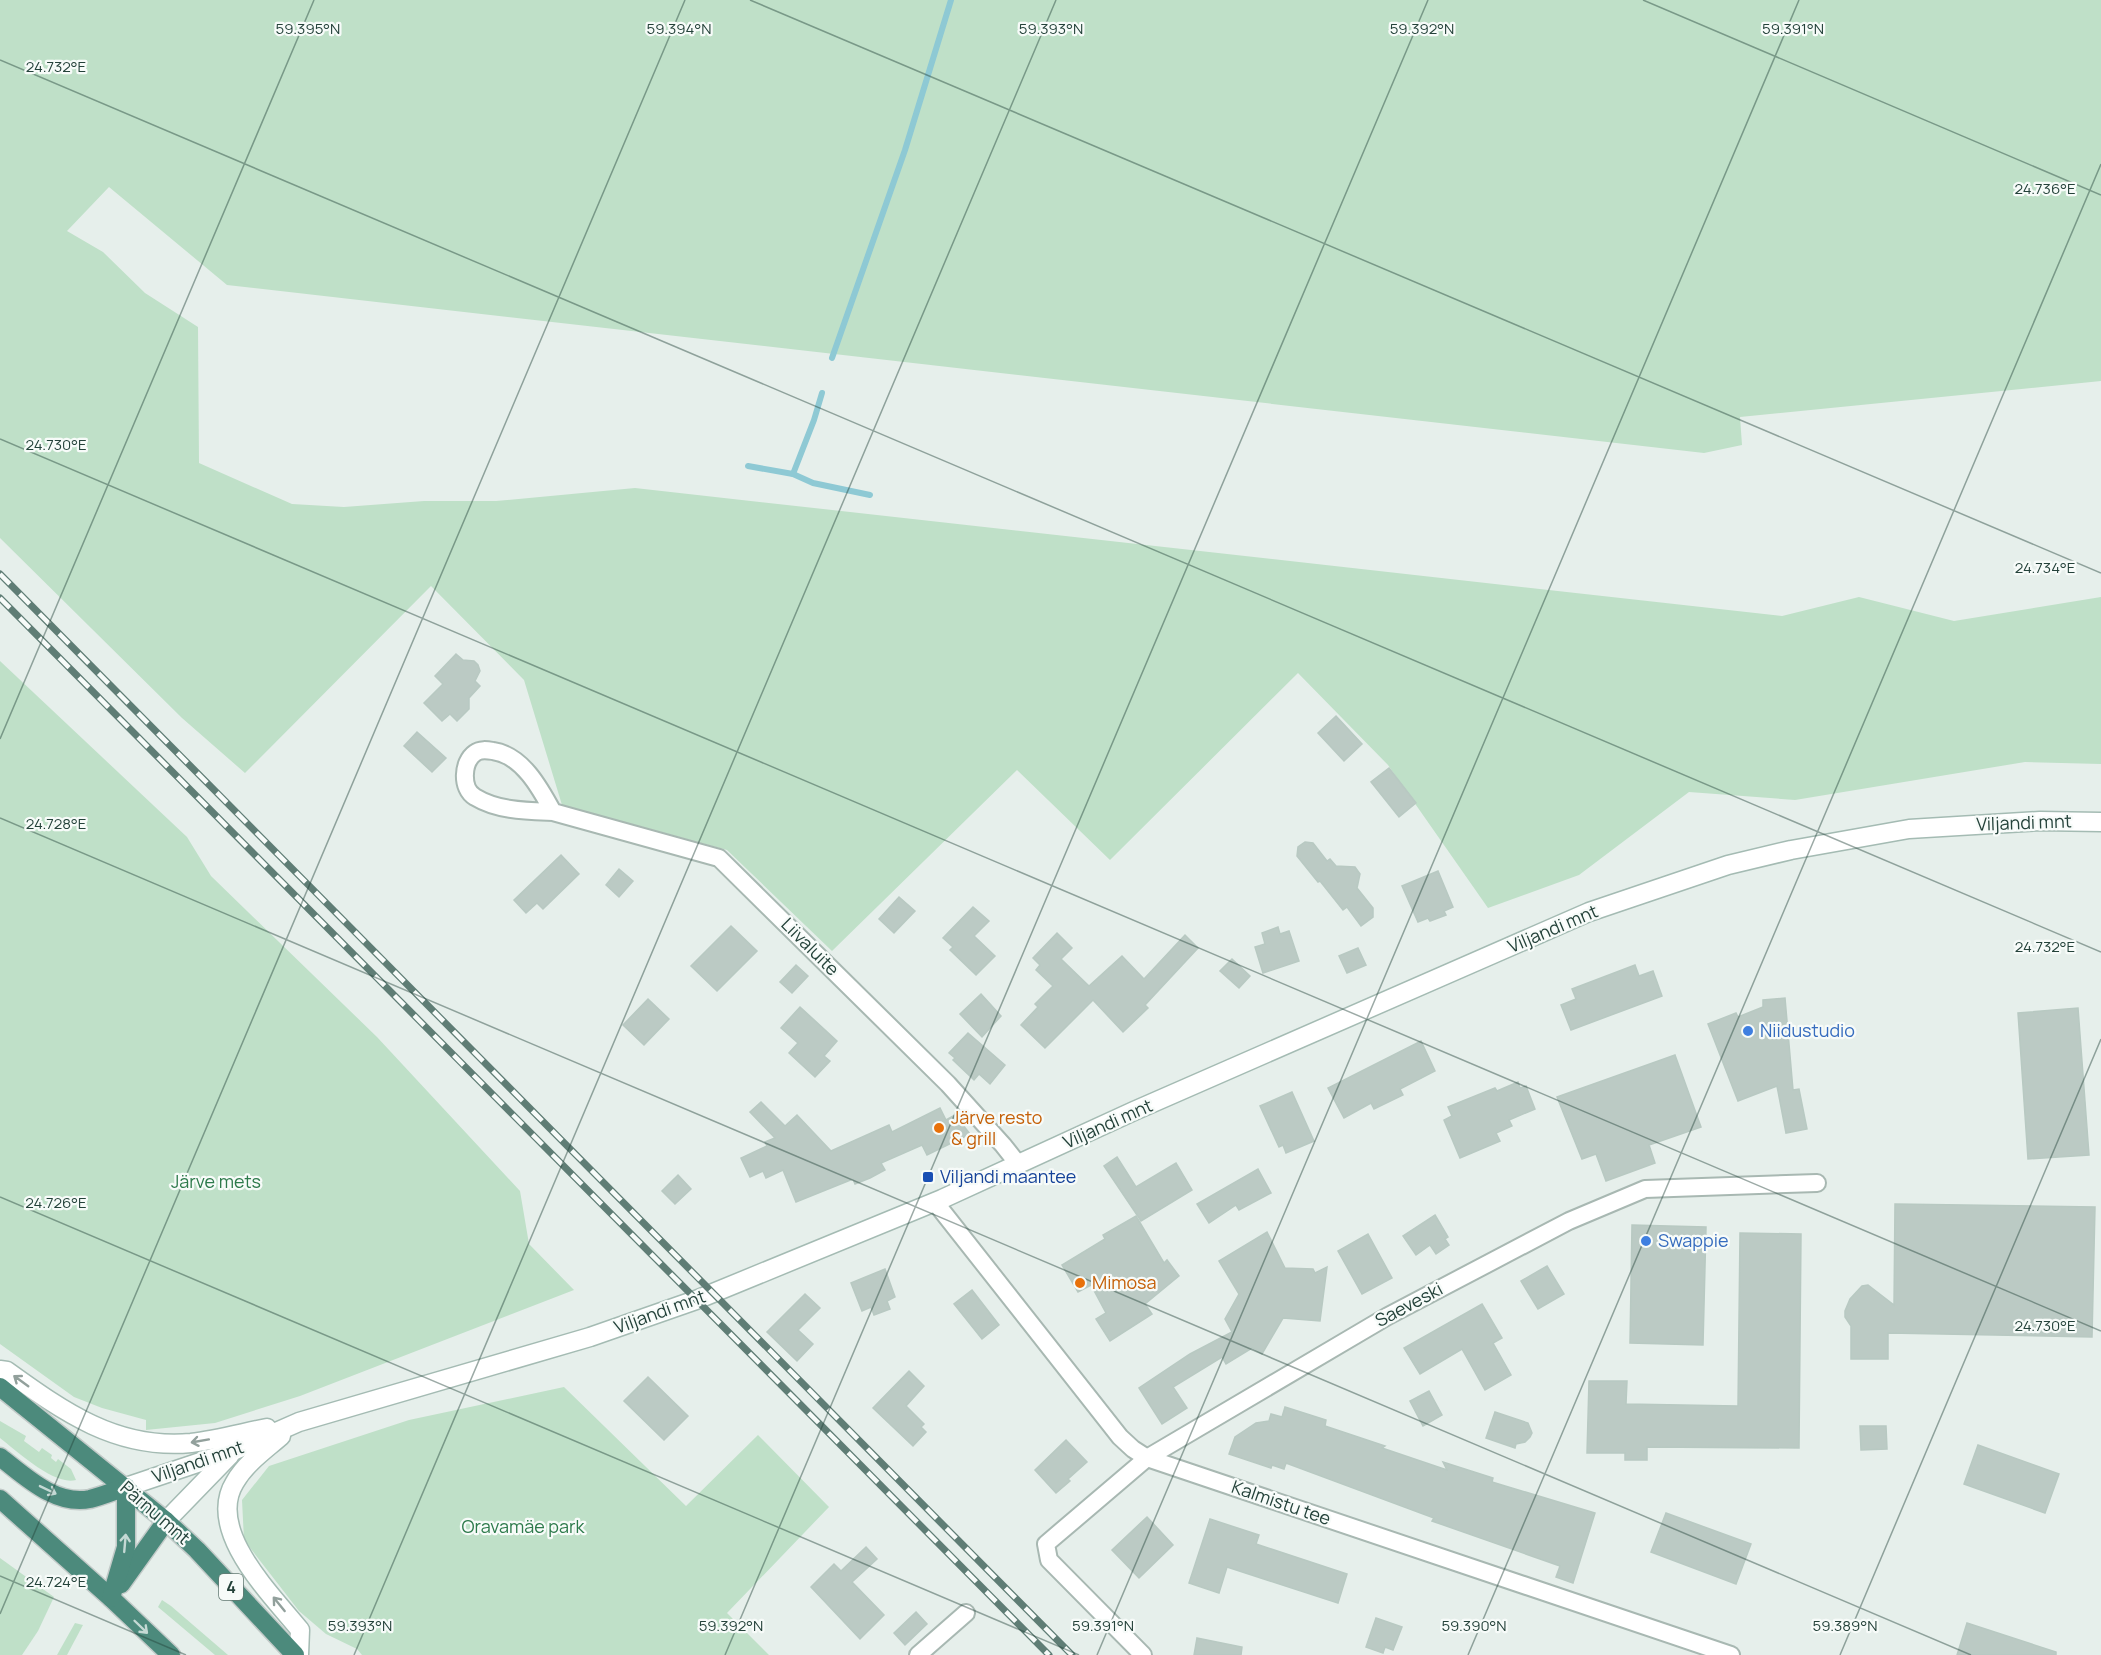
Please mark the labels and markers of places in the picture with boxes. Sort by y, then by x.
place label: Niidustudio [1760,1018,1855,1042]
marker: Niidustudio [1741,1024,1755,1038]
place label: Järve resto & grill [951,1105,1043,1150]
marker: Järve resto & grill [932,1121,946,1135]
place label: Viljandi maantee [940,1164,1076,1188]
marker: Viljandi maantee [921,1170,935,1184]
place label: Swappie [1658,1228,1728,1252]
marker: Swappie [1639,1234,1653,1248]
place label: Mimosa [1092,1270,1157,1294]
marker: Mimosa [1073,1276,1087,1290]

